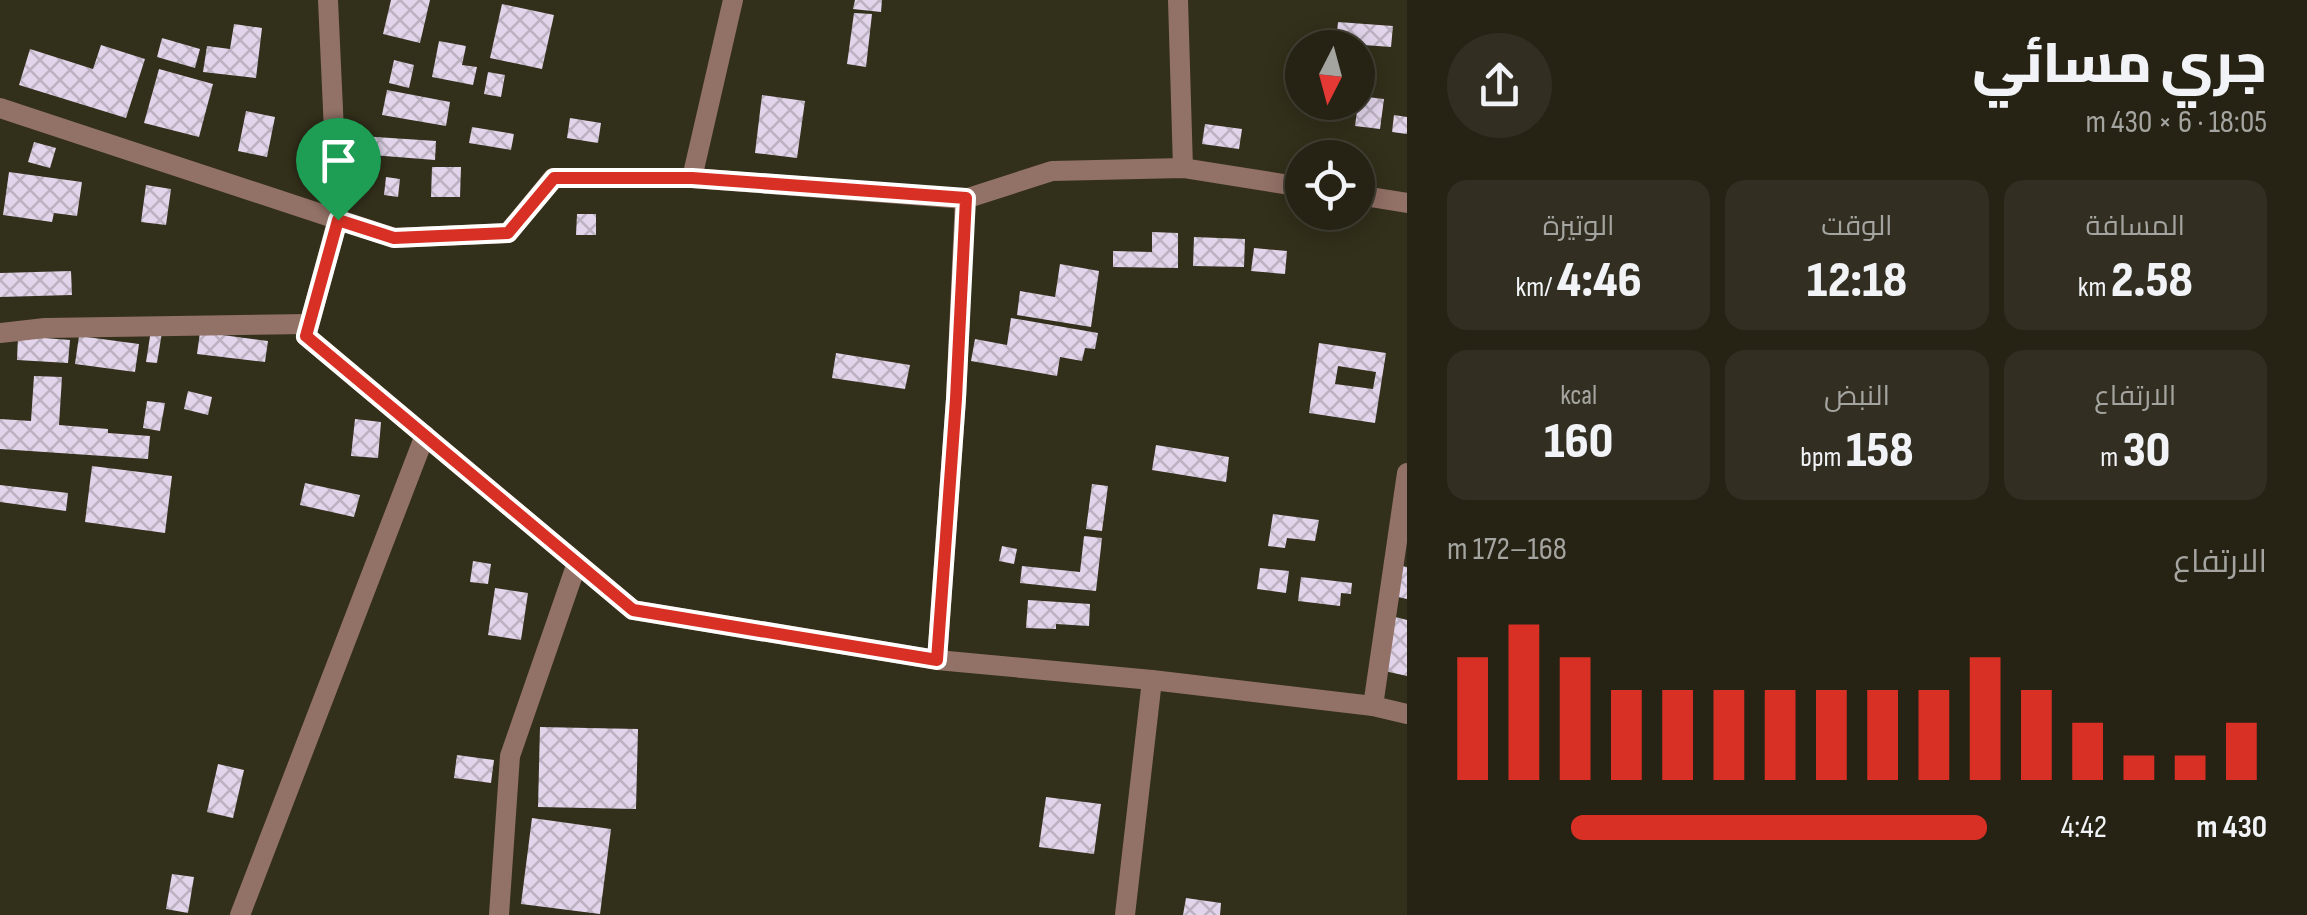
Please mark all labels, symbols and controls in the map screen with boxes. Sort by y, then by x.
north arrow [1285,30,1375,120]
map controls [1285,30,1375,230]
text: جري مسائي [1972,32,2267,99]
button: share [1447,33,1552,138]
text: 18:05 · 6 × 430 m [2085,103,2267,142]
pin [296,118,381,221]
icon: arrive [311,133,366,188]
button: locate [1285,140,1375,230]
text: الوتيرة [1543,210,1615,243]
text: الوقت [1821,210,1893,243]
text: المسافة [2086,210,2185,243]
text: 4:46 [1557,251,1642,311]
text: 12:18 [1807,251,1907,311]
text: 2.58 [2111,251,2193,311]
text: /km [1516,271,1557,304]
text: km [2078,271,2111,304]
text: kcal [1560,379,1597,412]
text: النبض [1824,380,1890,413]
text: الارتفاع [2094,380,2176,413]
text: 160 [1544,412,1613,472]
text: 158 [1846,421,1914,481]
text: 30 [2123,421,2170,481]
text: bpm [1800,441,1846,474]
text: m [2100,441,2123,474]
text: 168–172 m [1447,530,1567,569]
text: الارتفاع [2173,543,2267,582]
text: 4:42 [2061,808,2107,847]
text: 430 m [2196,808,2267,847]

